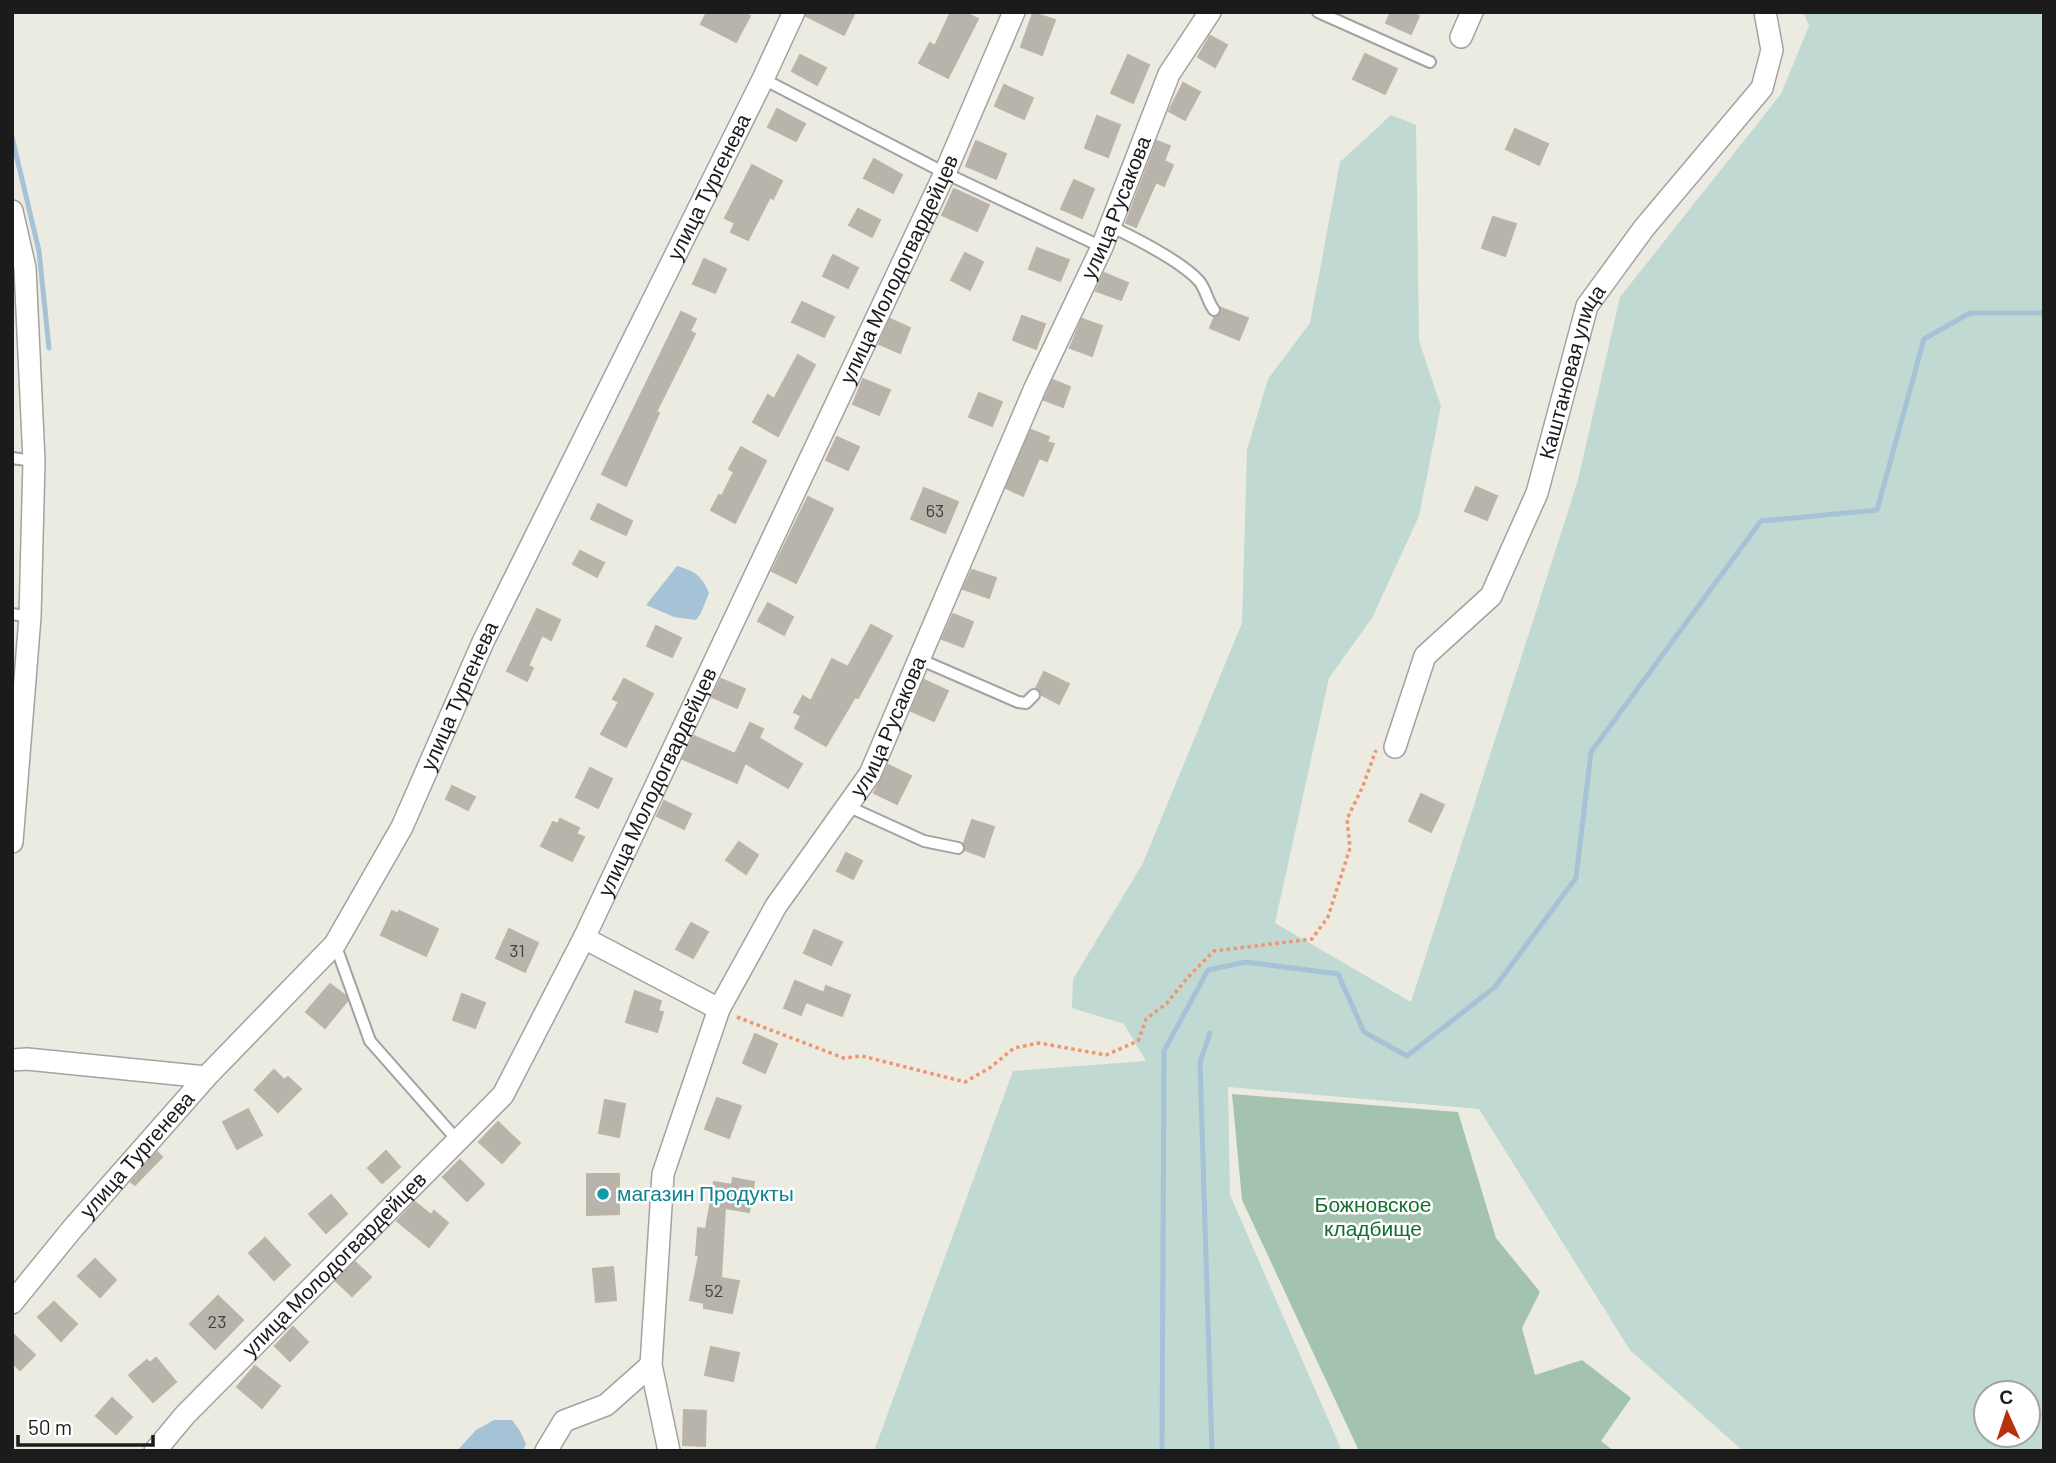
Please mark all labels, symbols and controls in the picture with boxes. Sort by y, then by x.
street label: улица Тургенева [661,109,755,264]
street label: улица Русакова [1075,132,1155,283]
street label: улица Молодогвардейцев [833,150,962,387]
street label: Каштановая улица [1533,279,1610,461]
house number: 63 [926,499,944,521]
street label: улица Тургенева [414,616,502,774]
street label: улица Русакова [844,652,930,801]
street label: улица Молодогвардейцев [591,663,721,900]
house number: 31 [509,939,525,961]
street label: улица Тургенева [74,1085,199,1222]
street label: улица Молодогвардейцев [236,1166,431,1361]
place label: магазин Продукты [617,1180,794,1205]
marker: магазин Продукты [595,1186,611,1202]
park label: Божновское кладбище [1315,1191,1431,1240]
house number: 52 [705,1279,723,1301]
house number: 23 [208,1310,226,1332]
north arrow [1972,1379,2042,1449]
text: С [1999,1385,2014,1408]
scale bar [18,1404,152,1448]
text: 50 m [28,1414,72,1439]

